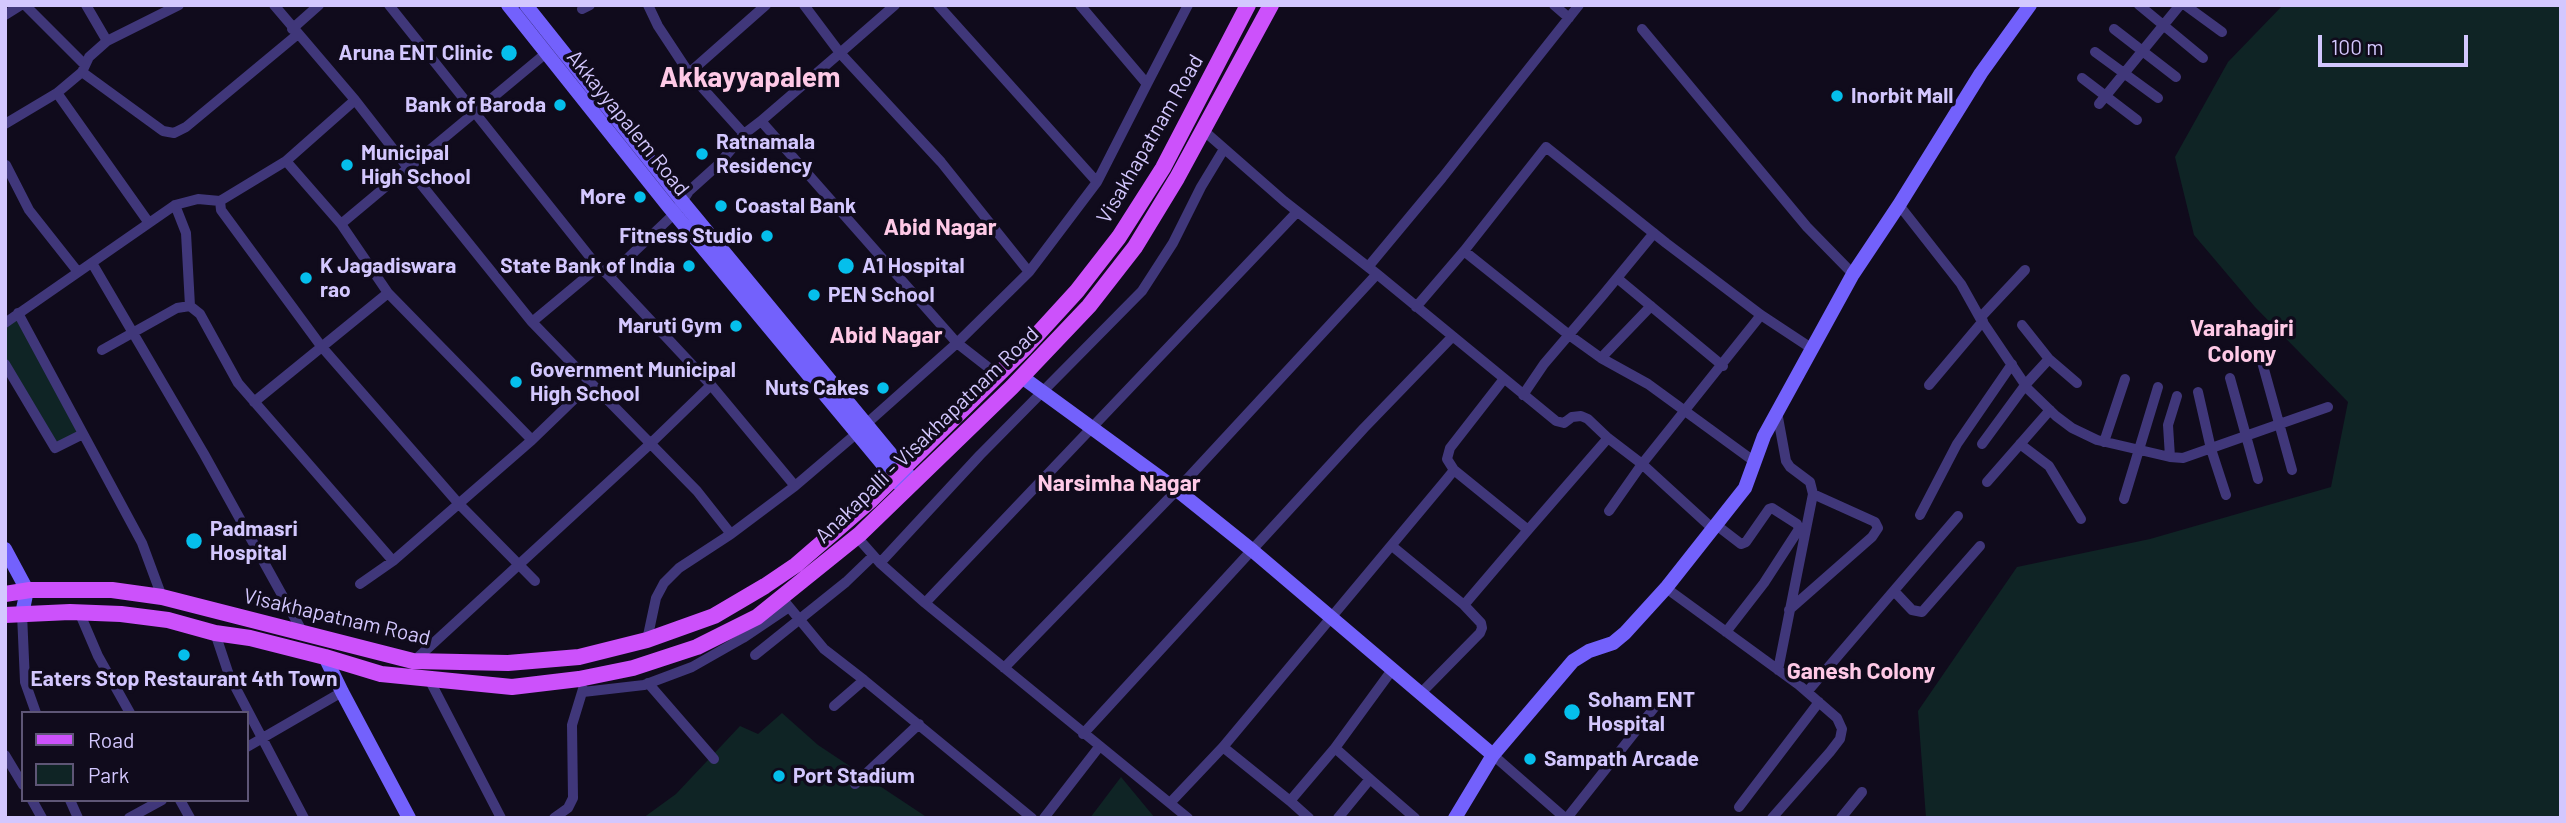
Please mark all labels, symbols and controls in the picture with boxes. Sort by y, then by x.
scale bar [2321,21,2472,65]
text: 100 m [2331,34,2384,59]
place label: Aruna ENT Clinic [339,40,493,66]
marker: Aruna ENT Clinic [499,43,519,63]
street label: Akkayyapalem Road [561,45,695,201]
street label: Visakhapatnam Road [1091,50,1209,228]
district label: Akkayyapalem [660,61,840,95]
place label: Inorbit Mall [1851,83,1953,109]
marker: Inorbit Mall [1829,88,1845,104]
place label: Bank of Baroda [405,92,546,118]
marker: Bank of Baroda [552,97,568,113]
place label: Ratnamala Residency [716,129,815,179]
place label: Municipal High School [361,140,471,190]
marker: Ratnamala Residency [694,146,710,162]
marker: Municipal High School [339,157,355,173]
place label: More [580,184,626,210]
marker: More [632,189,648,205]
place label: Coastal Bank [735,193,856,219]
marker: Coastal Bank [713,198,729,214]
district label: Abid Nagar [883,213,997,241]
place label: Fitness Studio [619,223,753,249]
marker: Fitness Studio [759,228,775,244]
place label: K Jagadiswara rao [320,253,456,303]
place label: State Bank of India [500,253,675,279]
place label: A1 Hospital [862,253,965,279]
marker: A1 Hospital [836,256,856,276]
marker: State Bank of India [681,258,697,274]
marker: K Jagadiswara rao [298,270,314,286]
place label: PEN School [828,282,935,308]
marker: PEN School [806,287,822,303]
place label: Maruti Gym [618,313,722,339]
district label: Varahagiri Colony [2190,314,2294,368]
marker: Maruti Gym [728,318,744,334]
street label: Anakapalli - Visakhapatnam Road [810,321,1044,549]
district label: Abid Nagar [829,321,943,349]
place label: Government Municipal High School [530,357,736,407]
marker: Government Municipal High School [508,374,524,390]
place label: Nuts Cakes [765,375,869,401]
marker: Nuts Cakes [875,380,891,396]
district label: Narsimha Nagar [1037,469,1201,497]
place label: Padmasri Hospital [210,516,298,566]
marker: Padmasri Hospital [184,531,204,551]
street label: Visakhapatnam Road [241,583,433,651]
marker: Eaters Stop Restaurant 4th Town [176,647,192,663]
district label: Ganesh Colony [1787,657,1935,685]
place label: Eaters Stop Restaurant 4th Town [31,666,337,692]
place label: Soham ENT Hospital [1588,687,1695,737]
marker: Soham ENT Hospital [1562,702,1582,722]
legend [21,711,248,802]
text: Road [88,727,134,752]
place label: Sampath Arcade [1544,746,1699,772]
marker: Sampath Arcade [1522,751,1538,767]
text: Park [88,762,129,787]
place label: Port Stadium [793,763,915,789]
marker: Port Stadium [771,768,787,784]

